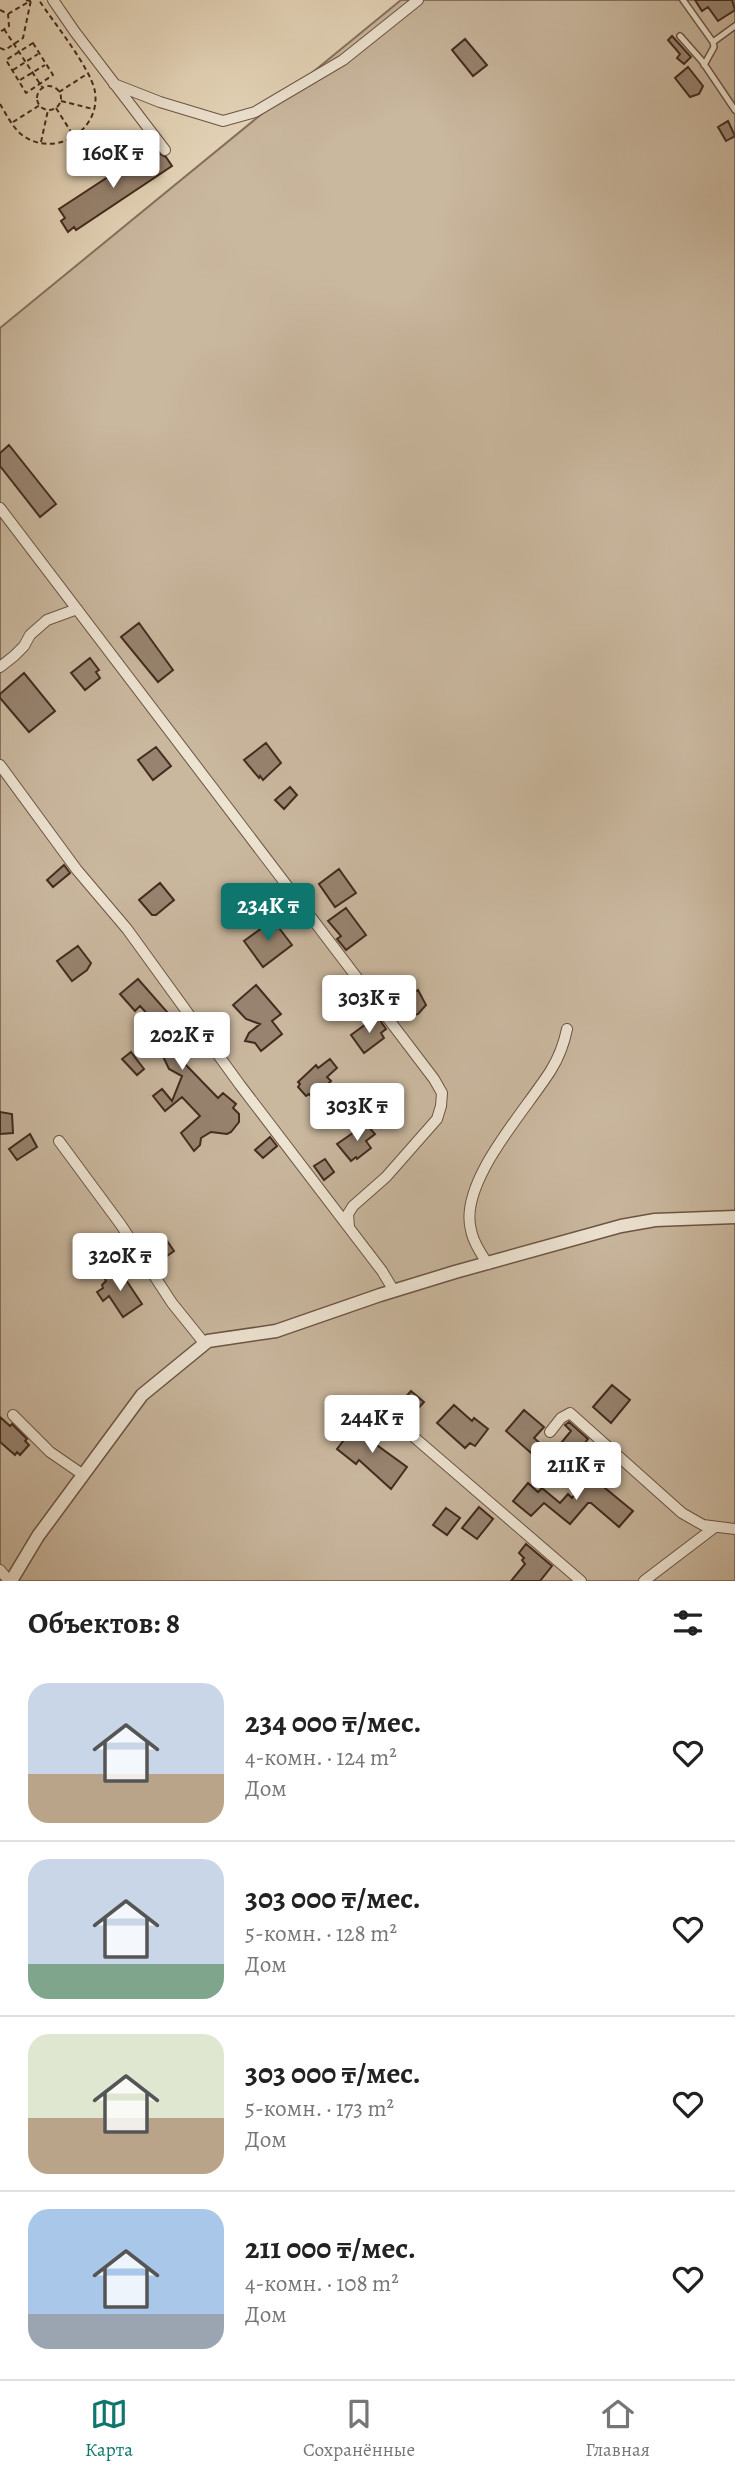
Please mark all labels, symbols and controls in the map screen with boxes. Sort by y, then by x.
pin: 160K ₸ [56,130,170,190]
text: 160K ₸ [83,137,143,168]
pin: 234K ₸ [211,884,325,943]
text: 234K ₸ [237,890,299,921]
pin: 303K ₸ [312,976,426,1035]
text: 303K ₸ [338,982,400,1013]
pin: 202K ₸ [125,1012,239,1072]
text: 202K ₸ [150,1019,214,1050]
pin: 303K ₸ [300,1084,414,1143]
text: 303K ₸ [326,1090,388,1121]
pin: 320K ₸ [63,1234,177,1293]
text: 320K ₸ [89,1240,151,1271]
pin: 244K ₸ [315,1396,429,1455]
text: 244K ₸ [340,1402,404,1433]
pin: 211K ₸ [519,1442,633,1502]
text: 211K ₸ [547,1449,605,1480]
text: Объектов: 8 [28,1603,180,1643]
icon: filters [669,1604,707,1642]
text: 234 000 ₸/мес. [245,1702,421,1742]
icon: home [84,1711,168,1795]
icon: heart [669,1734,707,1772]
text: 4-комн. · 124 m² [245,1742,397,1773]
text: Дом [245,1773,287,1804]
text: 303 000 ₸/мес. [245,1878,421,1918]
icon: home [84,1887,168,1971]
icon: heart [669,1910,707,1948]
text: 5-комн. · 128 m² [245,1918,397,1949]
text: Дом [245,1949,287,1980]
text: 303 000 ₸/мес. [245,2053,421,2093]
icon: home [84,2062,168,2146]
icon: heart [669,2085,707,2123]
text: 5-комн. · 173 m² [245,2093,394,2124]
text: Дом [245,2124,287,2155]
text: 211 000 ₸/мес. [245,2228,416,2268]
icon: home [84,2237,168,2321]
icon: heart [669,2260,707,2298]
text: 4-комн. · 108 m² [245,2268,399,2299]
text: Дом [245,2299,287,2330]
tab: Карта [85,2395,133,2463]
tab: Сохранённые [303,2395,415,2463]
tab: Главная [585,2395,650,2463]

